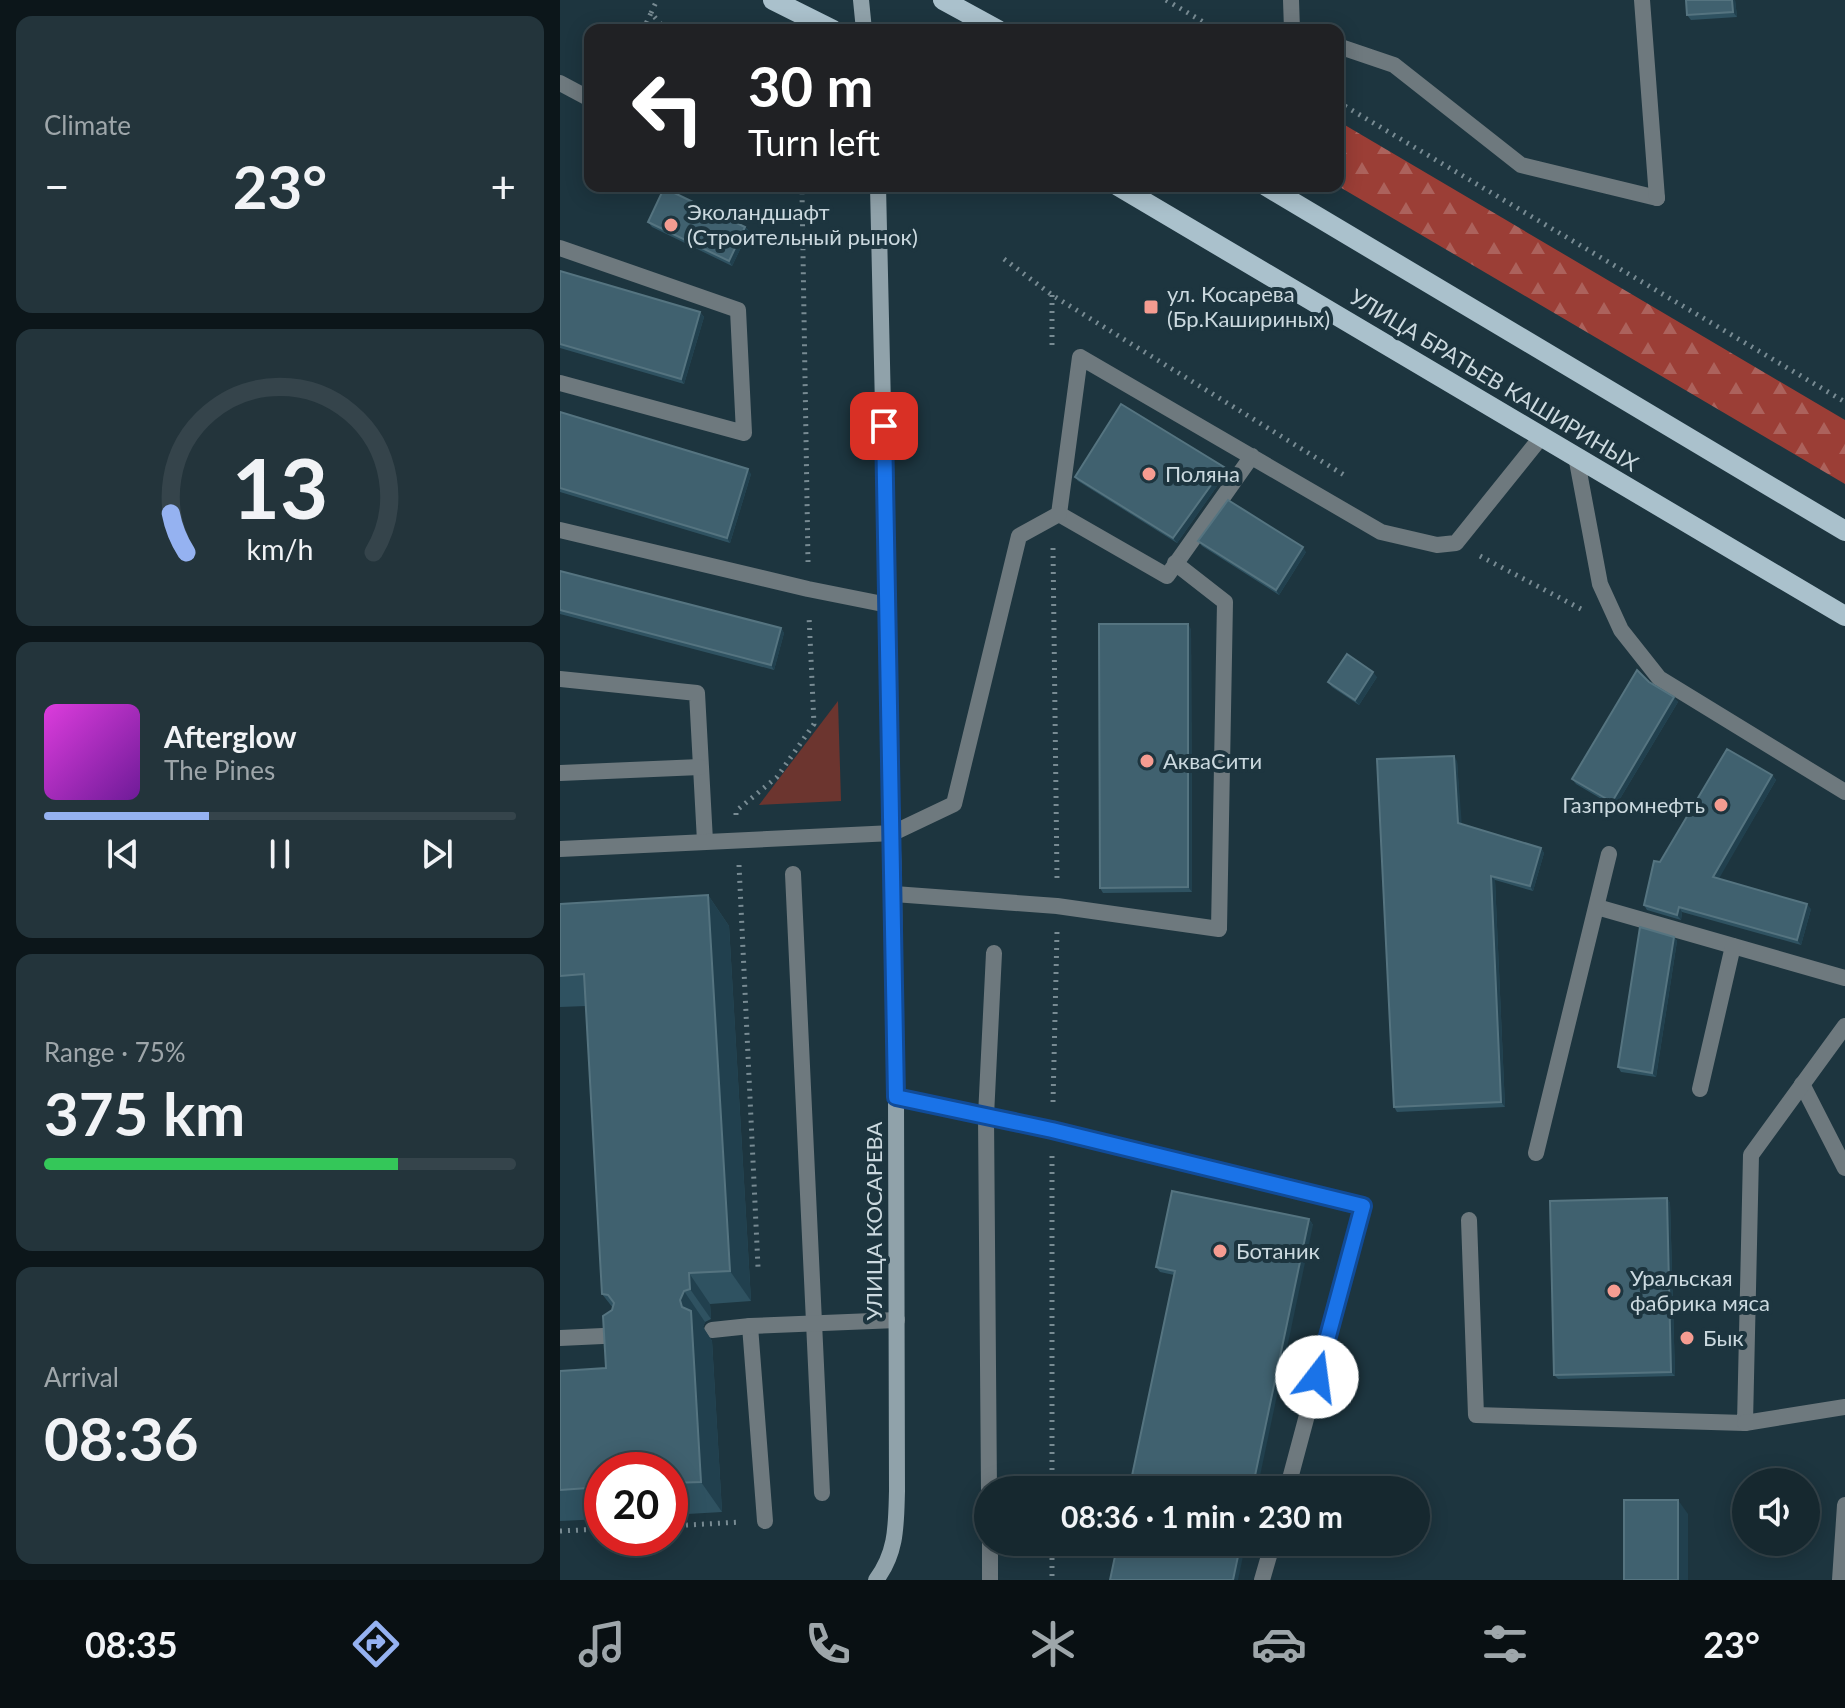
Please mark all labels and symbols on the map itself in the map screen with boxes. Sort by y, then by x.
place label: Эколандшафт (Строительный рынок) [687,198,918,250]
marker: Эколандшафт (Строительный рынок) [662,216,680,234]
place label: ул. Косарева (Бр.Кашириных) [1167,280,1330,332]
street label: УЛИЦА БРАТЬЕВ КАШИРИНЫХ [1345,283,1644,477]
marker: ул. Косарева (Бр.Кашириных) [1142,298,1160,316]
pin [850,392,918,460]
place label: Поляна [1165,460,1240,487]
marker: Поляна [1140,465,1158,483]
place label: АкваСити [1163,747,1262,774]
marker: АкваСити [1138,752,1156,770]
place label: Газпромнефть [1562,791,1705,818]
marker: Газпромнефть [1712,796,1730,814]
street label: УЛИЦА КОСАРЕВА [860,1121,887,1320]
place label: Ботаник [1236,1237,1321,1264]
marker: Ботаник [1211,1242,1229,1260]
place label: Уральская фабрика мяса [1630,1264,1770,1316]
marker: Уральская фабрика мяса [1605,1282,1623,1300]
place label: Бык [1703,1324,1744,1351]
marker: Бык [1678,1329,1696,1347]
position arrow [1275,1335,1359,1419]
speed limit sign: 20 [584,1452,688,1556]

